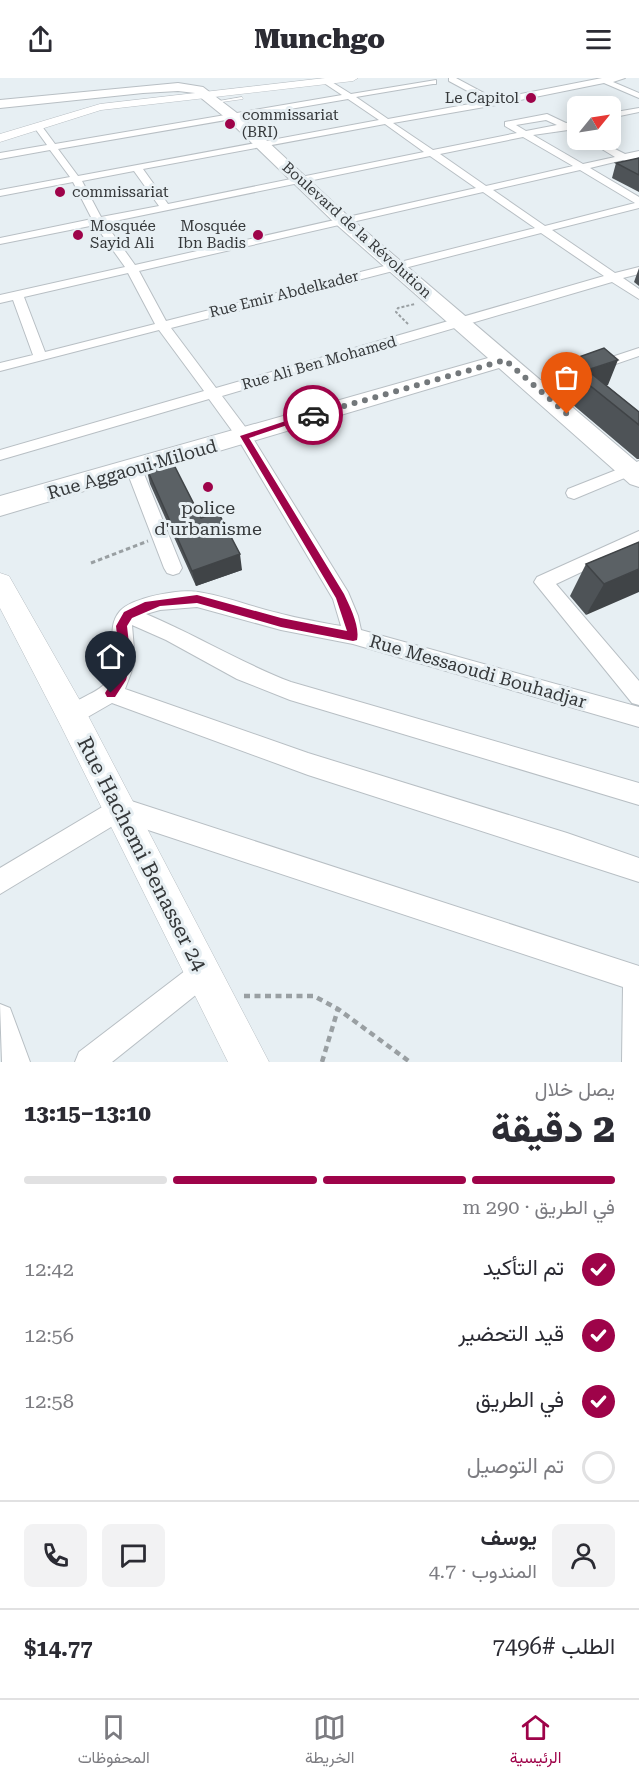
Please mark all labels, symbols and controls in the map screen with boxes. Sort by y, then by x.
icon: share [24,23,57,56]
text: Munchgo [254,23,385,55]
icon: menu [582,23,615,56]
place label: Le Capitol [445,89,519,107]
marker: Le Capitol [524,91,538,105]
north arrow [567,96,621,150]
map controls [567,96,621,150]
place label: commissariat (BRI) [242,106,339,141]
marker: commissariat (BRI) [223,117,237,131]
street label: Boulevard de la Révolution [279,158,436,302]
place label: commissariat [72,183,169,201]
marker: commissariat [53,185,67,199]
place label: Mosquée Sayid Ali [90,217,156,252]
place label: Mosquée Ibn Badis [178,217,246,252]
marker: Mosquée Sayid Ali [71,228,85,242]
marker: Mosquée Ibn Badis [251,228,265,242]
street label: Rue Emir Abdelkader [207,267,361,321]
street label: Rue Ali Ben Mohamed [240,332,399,394]
pin [541,352,592,414]
icon: bag [550,361,583,394]
courier [283,385,343,445]
icon: car [297,399,330,432]
street label: Rue Aggaoui Miloud [45,435,220,503]
marker: police d'urbanisme [201,480,215,494]
place label: police d'urbanisme [154,497,262,539]
street label: Rue Messaoudi Bouhadjar [367,630,589,712]
pin [85,631,136,693]
icon: home [94,640,127,673]
street label: Rue Hachemi Benasser 24 [72,733,212,975]
text: يصل خلال [535,1077,615,1101]
text: 13:10–13:15 [24,1101,151,1126]
text: 2 دقيقة [491,1106,615,1152]
text: في الطريق · 290 m [462,1195,615,1219]
icon: check [582,1253,615,1286]
text: تم التأكيد [483,1255,564,1280]
text: 12:42 [24,1257,74,1281]
icon: check [582,1319,615,1352]
text: قيد التحضير [458,1321,564,1346]
text: 12:56 [24,1323,74,1347]
icon: check [582,1385,615,1418]
text: في الطريق [476,1387,564,1412]
text: 12:58 [24,1389,74,1413]
text: تم التوصيل [467,1453,564,1478]
button: phone [24,1524,87,1587]
button: chat [102,1524,165,1587]
button: person [552,1524,615,1587]
text: يوسف [481,1525,537,1550]
text: المندوب · 4.7 [429,1559,537,1583]
text: الطلب #7496 [493,1634,615,1659]
text: $14.77 [24,1636,93,1661]
tab: المحفوظات [78,1711,150,1772]
tab: الخريطة [305,1711,354,1772]
tab: الرئيسية [510,1711,561,1772]

